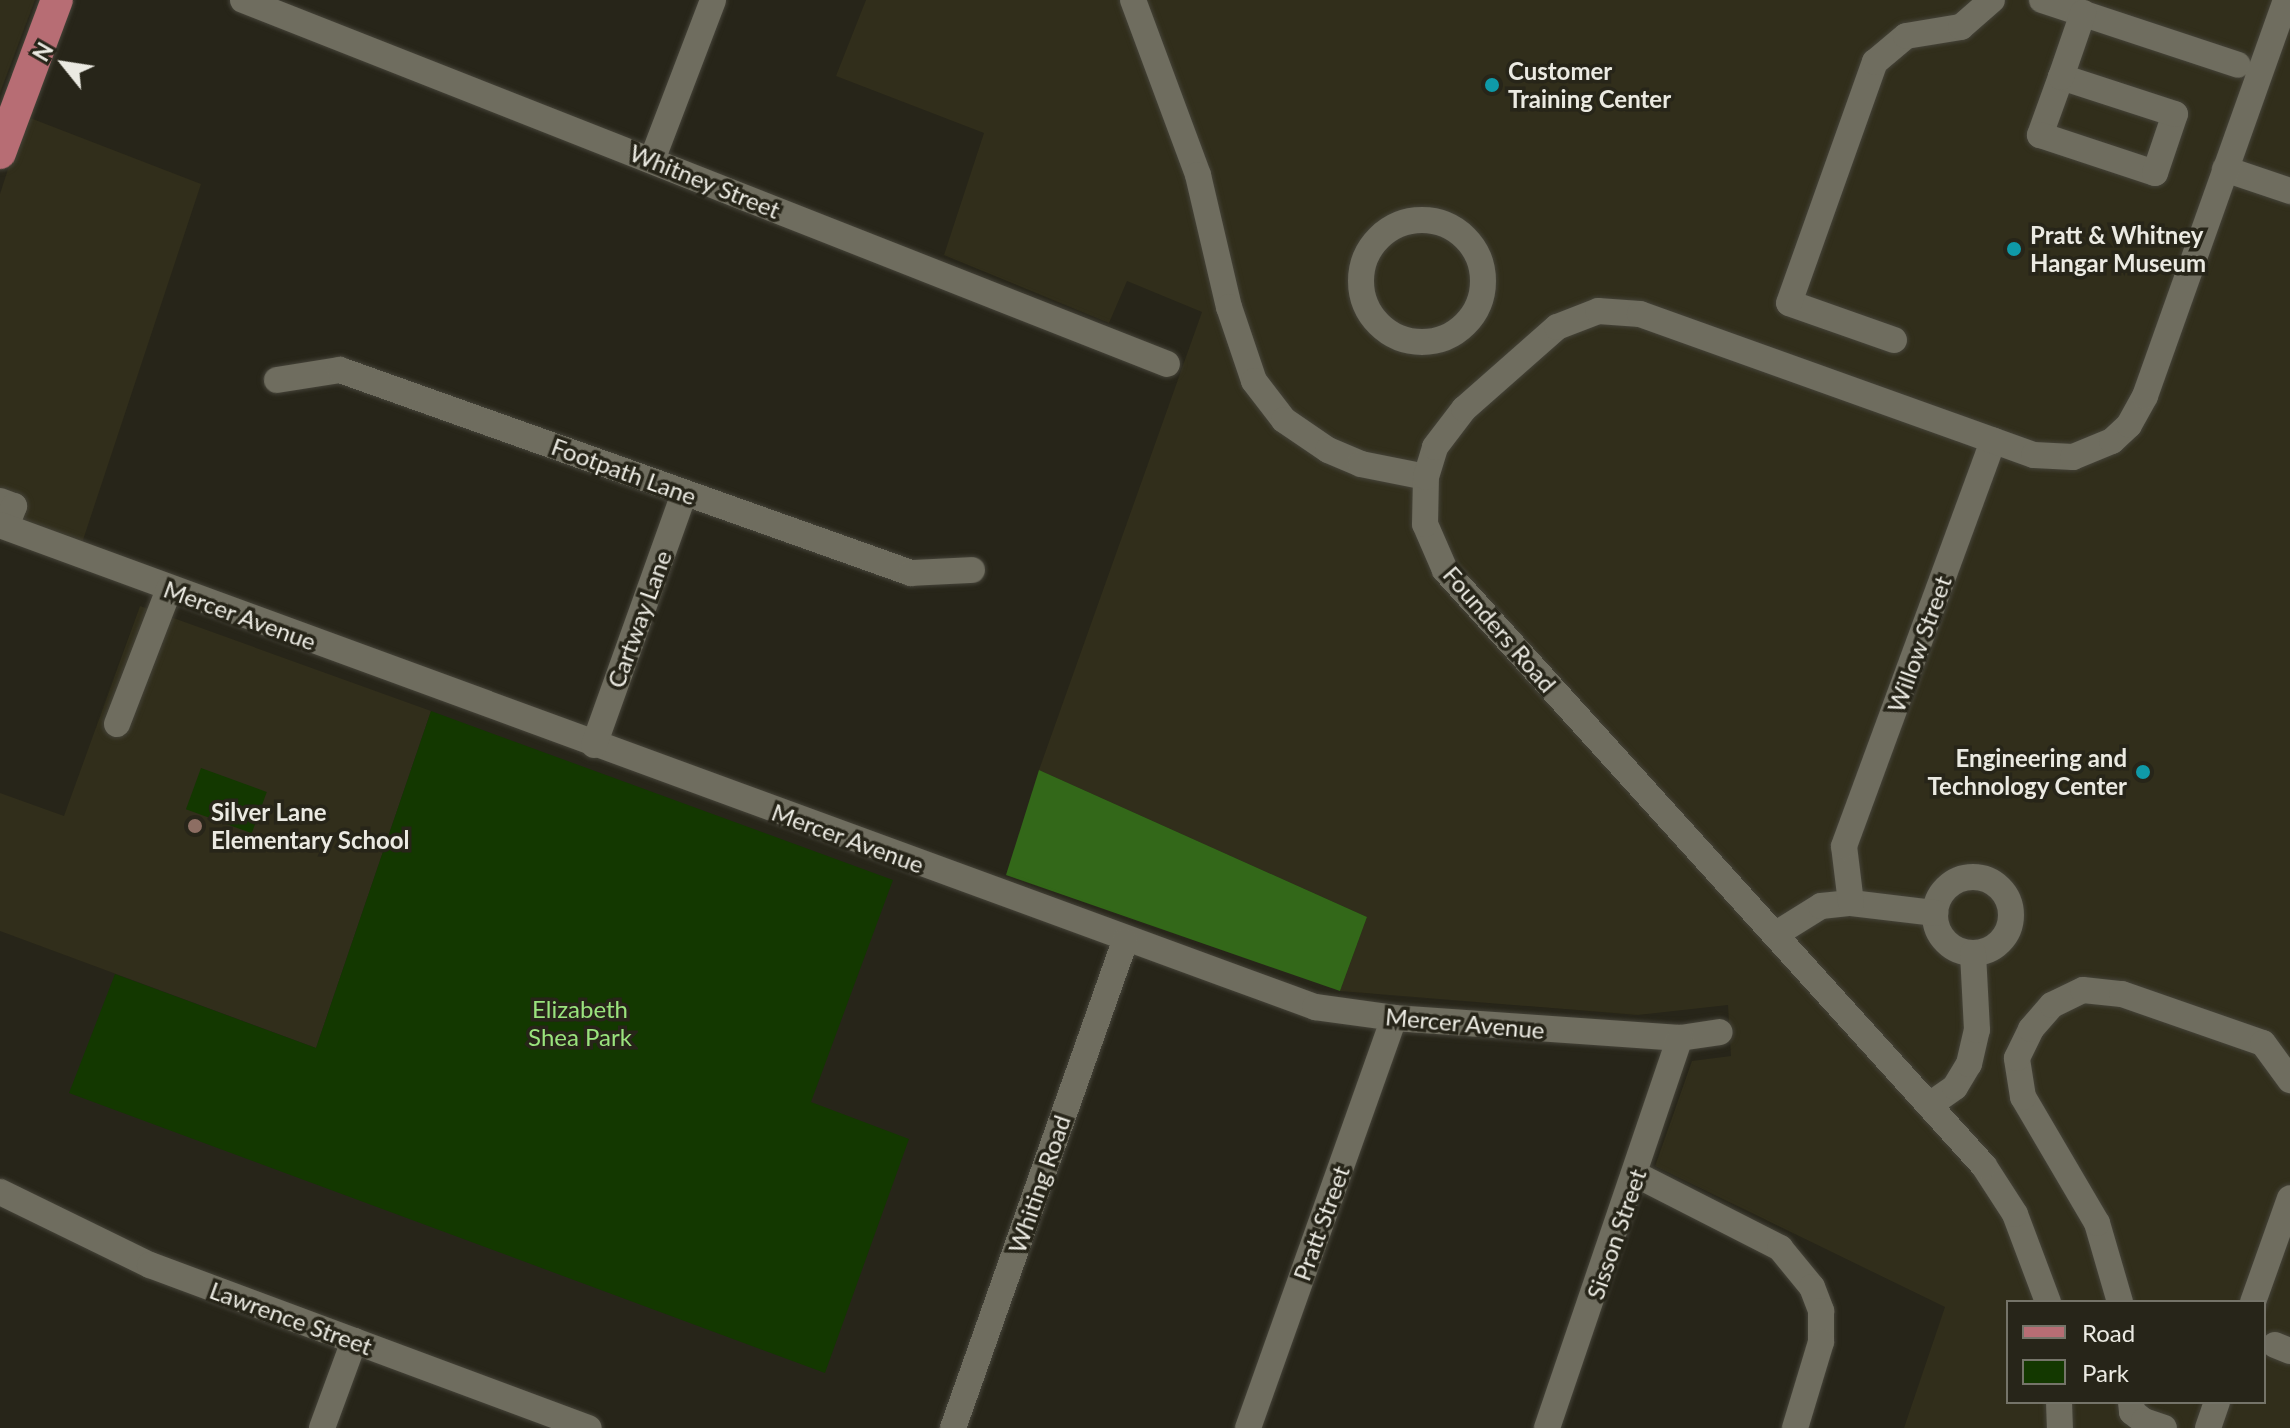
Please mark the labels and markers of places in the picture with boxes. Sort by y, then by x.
place label: Customer Training Center [1508,57,1671,113]
marker: Customer Training Center [1483,76,1501,94]
place label: Pratt & Whitney Hangar Museum [2030,221,2207,277]
marker: Pratt & Whitney Hangar Museum [2005,240,2023,258]
place label: Engineering and Technology Center [1927,744,2127,800]
marker: Engineering and Technology Center [2134,763,2152,781]
place label: Silver Lane Elementary School [211,798,410,854]
marker: Silver Lane Elementary School [186,817,204,835]

